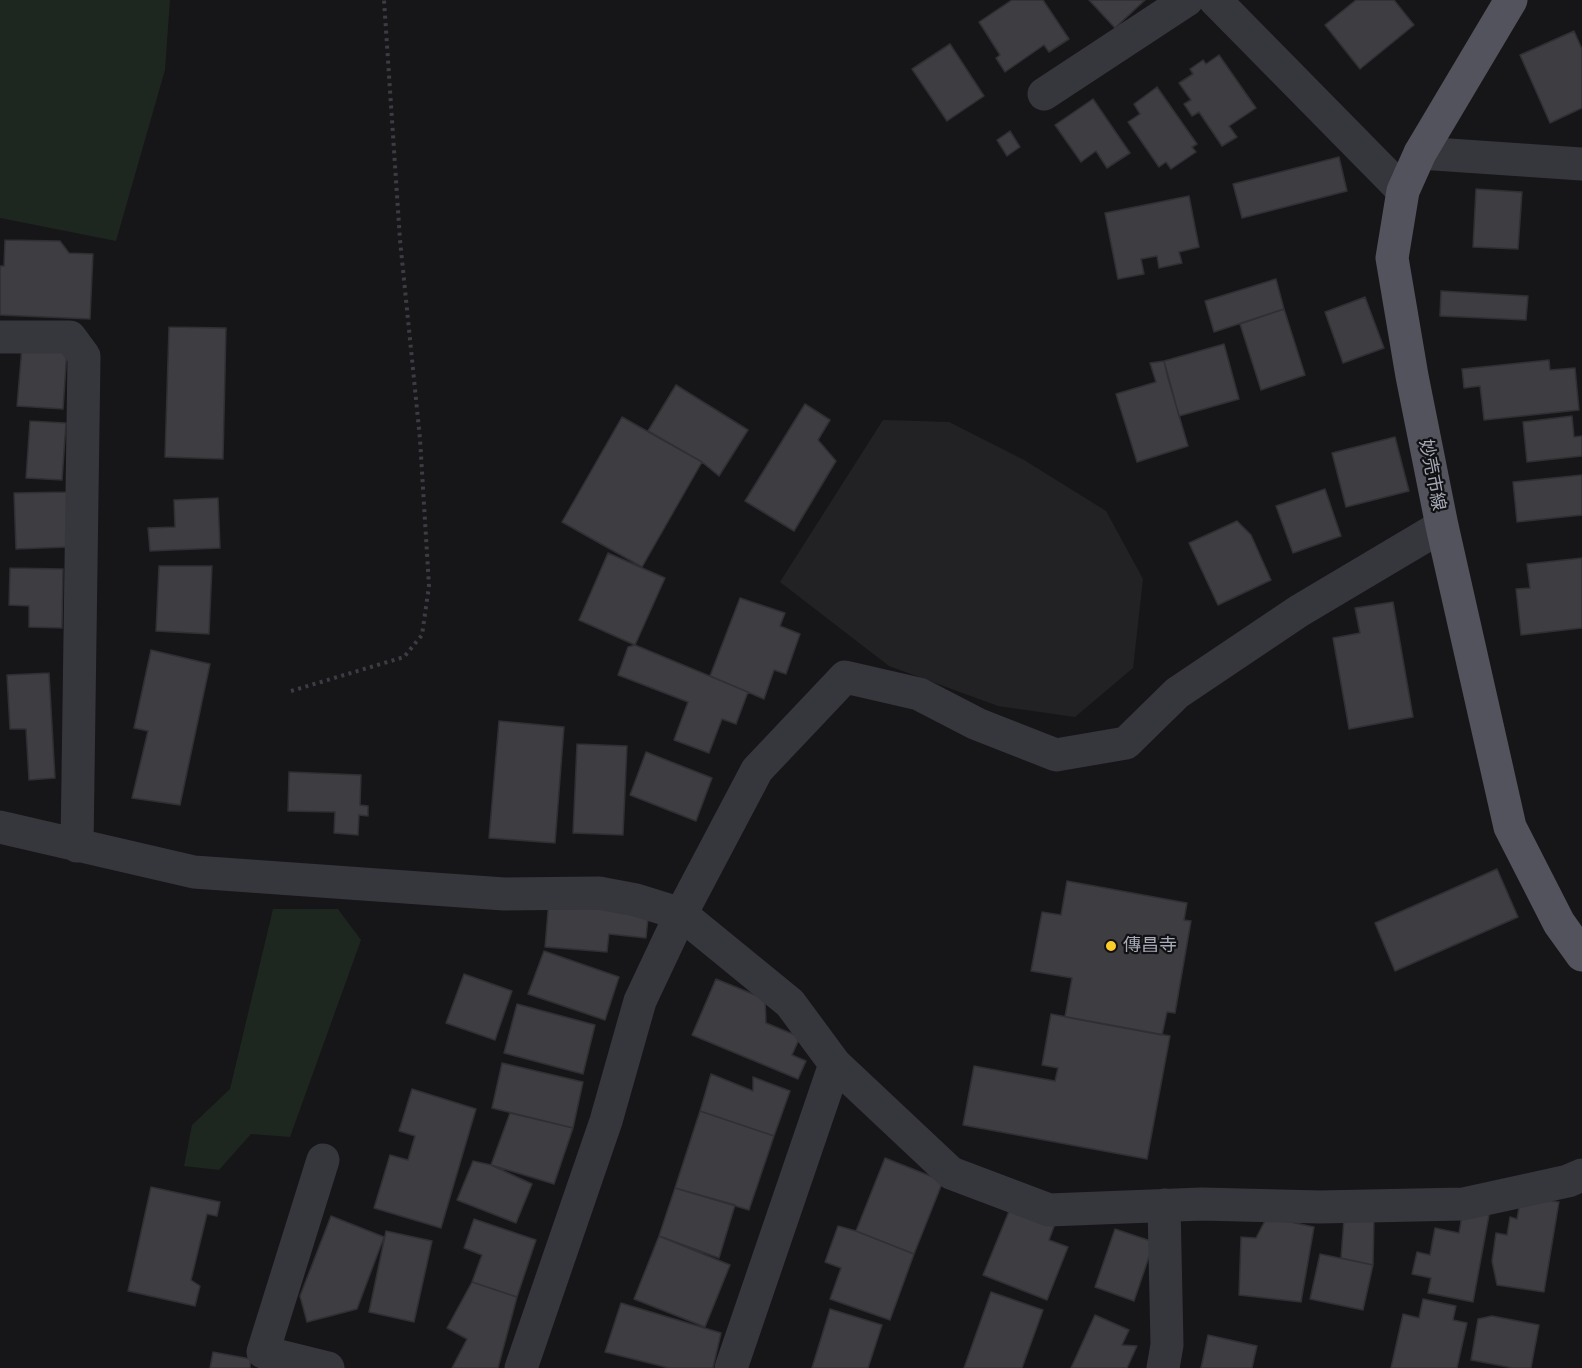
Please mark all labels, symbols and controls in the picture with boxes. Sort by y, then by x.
street label: 妙売市線 [1415,438,1449,512]
place label: 傳昌寺 [1123,935,1177,957]
marker: 傳昌寺 [1104,939,1118,953]

